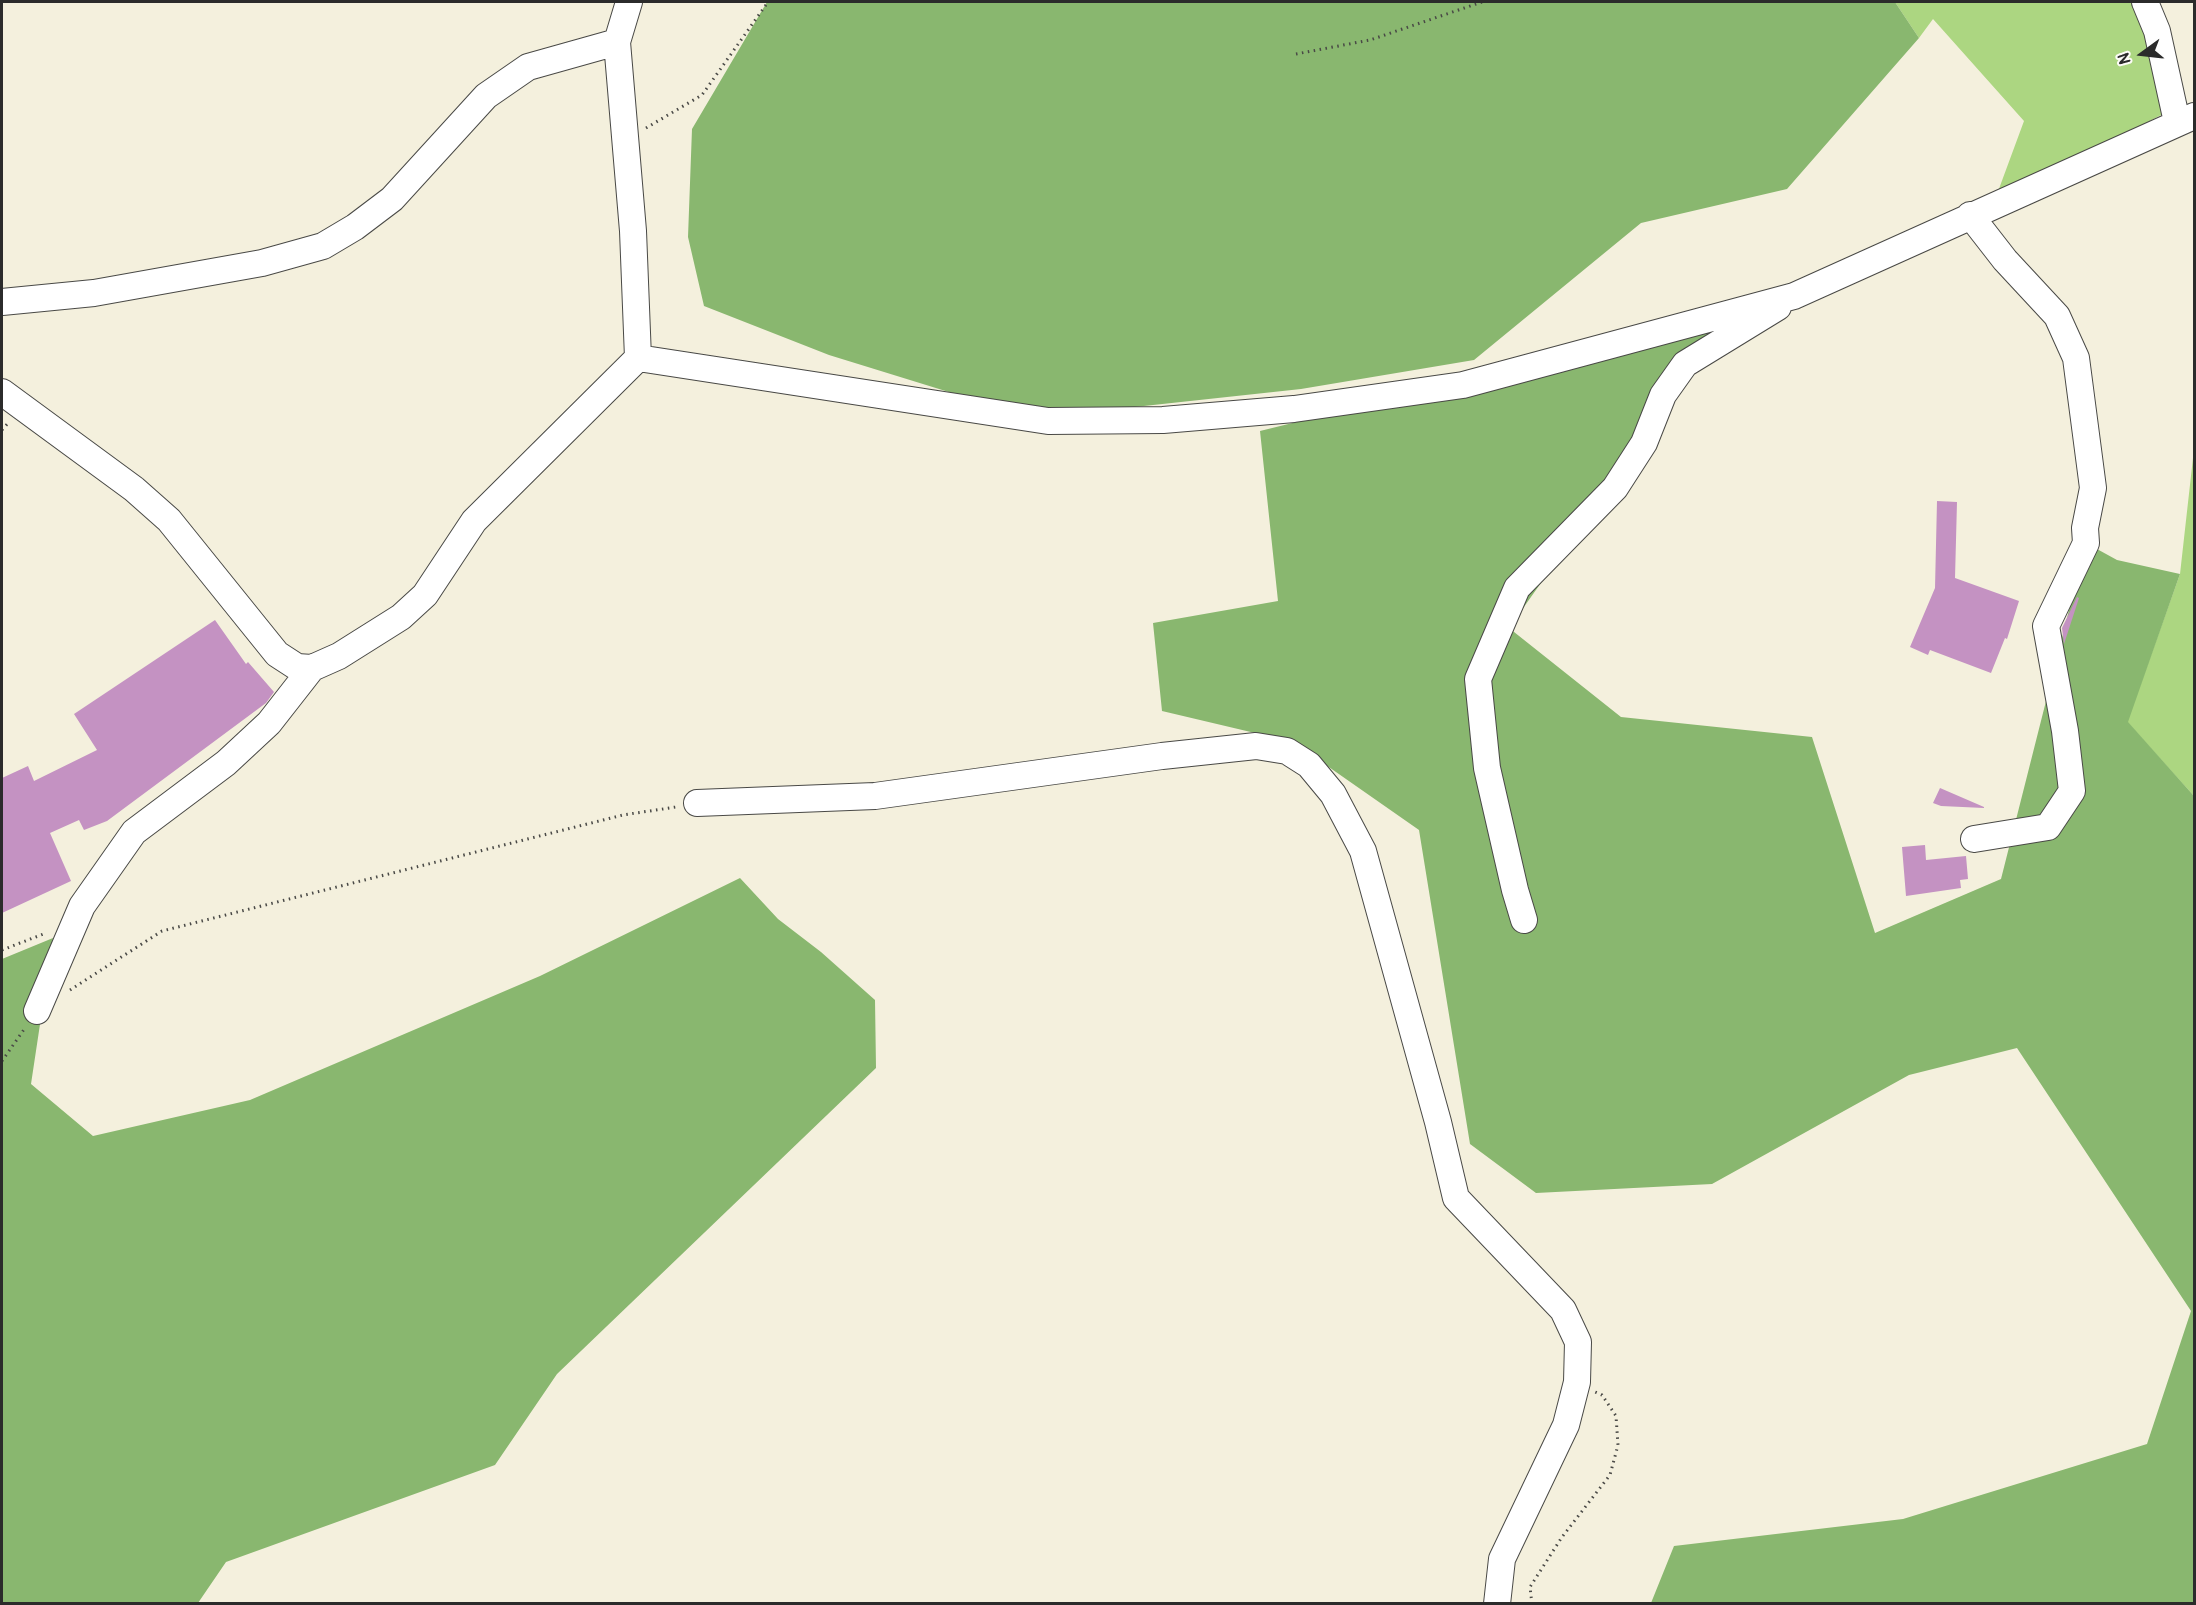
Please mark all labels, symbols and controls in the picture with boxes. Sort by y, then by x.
north arrow [2112,24,2172,84]
text: N [2114,51,2136,66]

